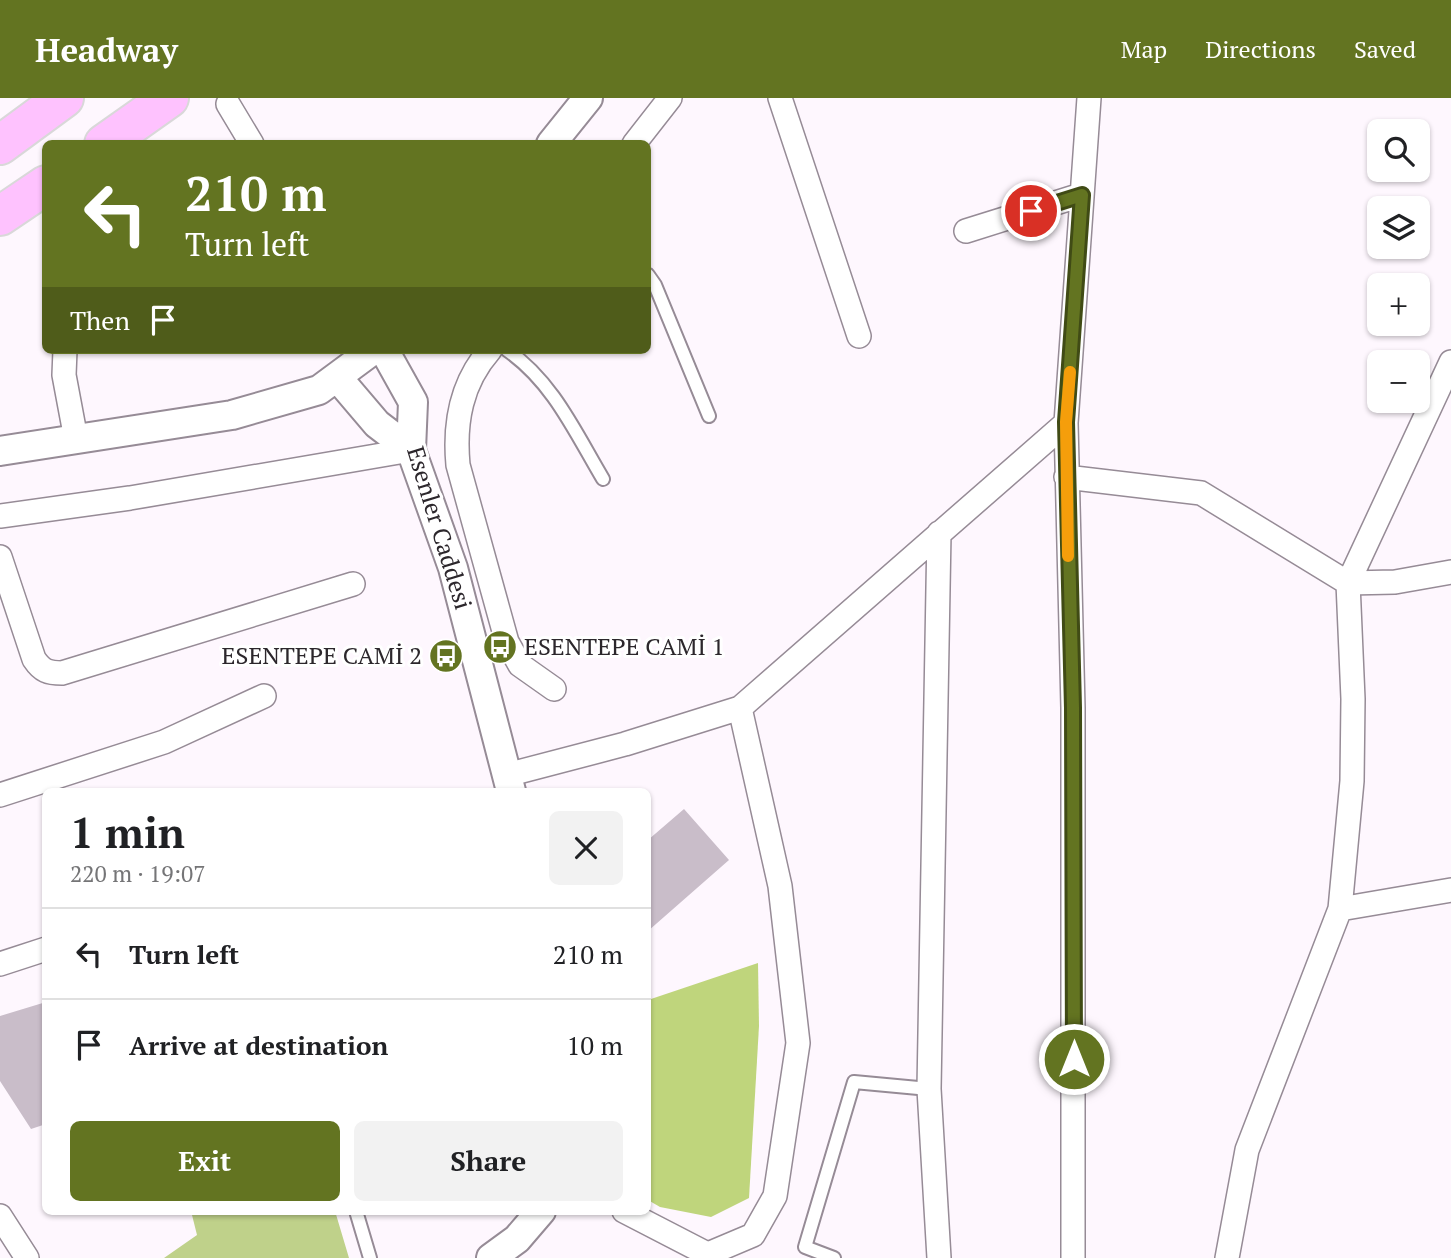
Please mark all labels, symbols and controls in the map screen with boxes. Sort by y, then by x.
text: Headway [35,28,178,71]
text: Map [1121,33,1167,65]
text: Directions [1205,33,1316,65]
text: Saved [1354,33,1416,65]
map controls [1367,119,1430,413]
button: search [1367,119,1430,182]
text: 210 m [185,160,327,225]
icon: left [70,168,161,259]
pin [1001,181,1061,241]
icon: arrive [1012,192,1050,230]
button: layers [1367,196,1430,259]
text: Turn left [185,223,309,265]
button: + [1367,273,1430,336]
icon: arrive [144,301,182,339]
text: Then [70,303,130,337]
button: − [1367,350,1430,413]
street label: Esenler Caddesi [400,442,480,613]
bus stop icon: ESENTEPE CAMİ 1 [481,628,519,666]
place label: ESENTEPE CAMİ 1 [524,630,724,662]
bus stop icon: ESENTEPE CAMİ 2 [427,637,465,675]
place label: ESENTEPE CAMİ 2 [222,639,422,671]
text: 1 min [70,804,185,860]
button: close [549,811,623,885]
text: 220 m · 19:07 [70,858,205,889]
icon: left [70,935,108,973]
text: Turn left [129,937,239,971]
text: 210 m [553,937,623,971]
position arrow [1037,1022,1111,1096]
icon: arrive [70,1026,108,1064]
text: Arrive at destination [129,1028,388,1062]
text: 10 m [567,1028,623,1062]
button: Exit [70,1121,340,1201]
button: Share [354,1121,623,1201]

